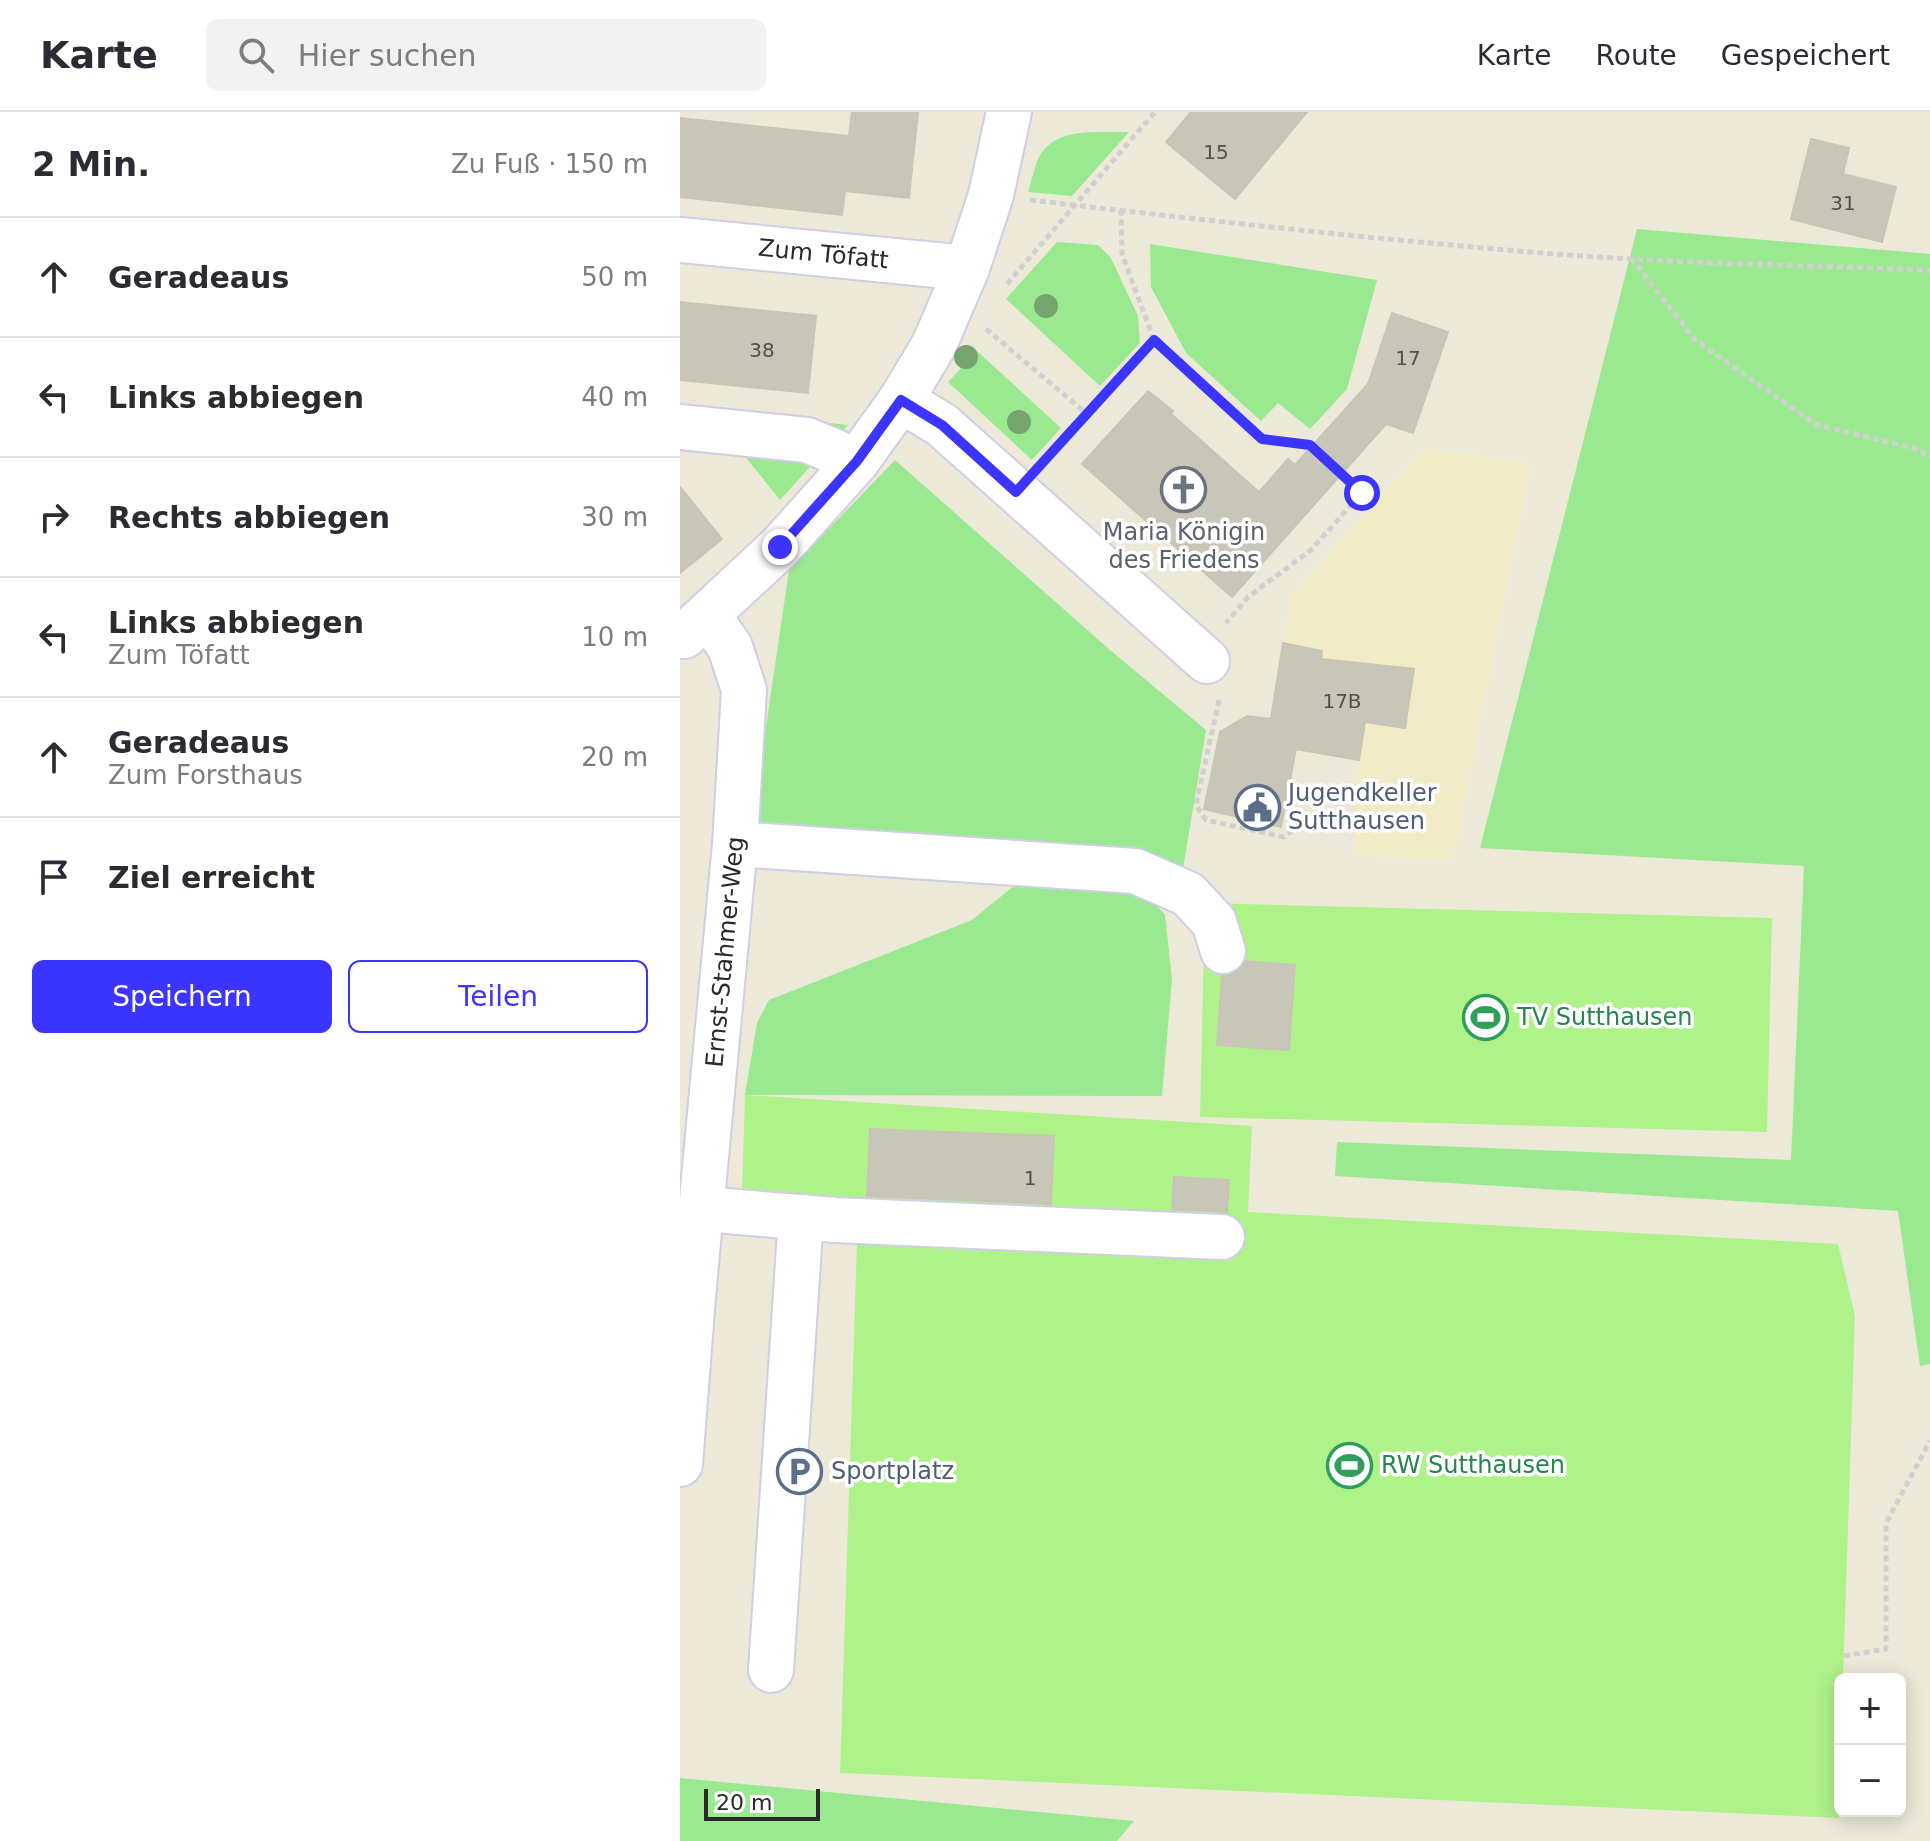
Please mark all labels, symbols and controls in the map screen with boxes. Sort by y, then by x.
search box [206,19,766,91]
text: Karte [40,33,158,77]
icon: search [234,33,278,77]
text: Hier suchen [298,38,477,73]
text: Karte [1477,39,1552,72]
text: Route [1596,39,1677,72]
text: Gespeichert [1721,39,1890,72]
house number: 15 [1203,140,1229,164]
text: 2 Min. [32,144,150,184]
text: Zu Fuß · 150 m [451,149,648,179]
house number: 31 [1830,191,1856,215]
street label: Zum Töfatt [757,234,890,274]
icon: ahead [32,255,76,299]
text: Geradeaus [108,260,289,295]
text: 50 m [581,262,648,292]
house number: 38 [749,338,775,362]
house number: 17 [1395,346,1421,370]
icon: left [32,375,76,419]
text: Links abbiegen [108,380,364,415]
text: 40 m [581,382,648,412]
church icon: Maria Königin des Friedens [1160,466,1208,514]
route start [1344,475,1380,511]
icon: right [32,495,76,539]
text: Rechts abbiegen [108,500,390,535]
text: 30 m [581,502,648,532]
place label: Maria Königin des Friedens [1103,518,1265,574]
route end [762,529,798,565]
text: Links abbiegen [108,605,364,640]
icon: left [32,615,76,659]
text: 10 m [581,622,648,652]
text: Zum Töfatt [108,640,250,670]
house number: 17B [1322,689,1362,713]
text: Geradeaus [108,725,289,760]
icon: ahead [32,735,76,779]
text: 20 m [581,742,648,772]
text: Zum Forsthaus [108,760,303,790]
place label: Jugendkeller Sutthausen [1286,779,1437,835]
public building icon: Jugendkeller Sutthausen [1233,783,1281,831]
street label: Ernst-Stahmer-Weg [700,835,750,1069]
icon: arrive [32,855,76,899]
text: Ziel erreicht [108,860,315,895]
button: Speichern [32,960,332,1033]
button: Teilen [348,960,648,1033]
sports icon: TV Sutthausen [1462,993,1510,1041]
place label: TV Sutthausen [1516,1003,1693,1031]
house number: 1 [1024,1166,1036,1190]
sports icon: RW Sutthausen [1326,1441,1374,1489]
parking icon: Sportplatz [776,1447,824,1495]
place label: RW Sutthausen [1381,1451,1565,1479]
place label: Sportplatz [831,1457,954,1485]
map controls [1834,1673,1906,1817]
button: + [1834,1673,1906,1745]
button: − [1834,1745,1906,1817]
scale bar [704,1785,820,1821]
text: 20 m [716,1790,772,1815]

